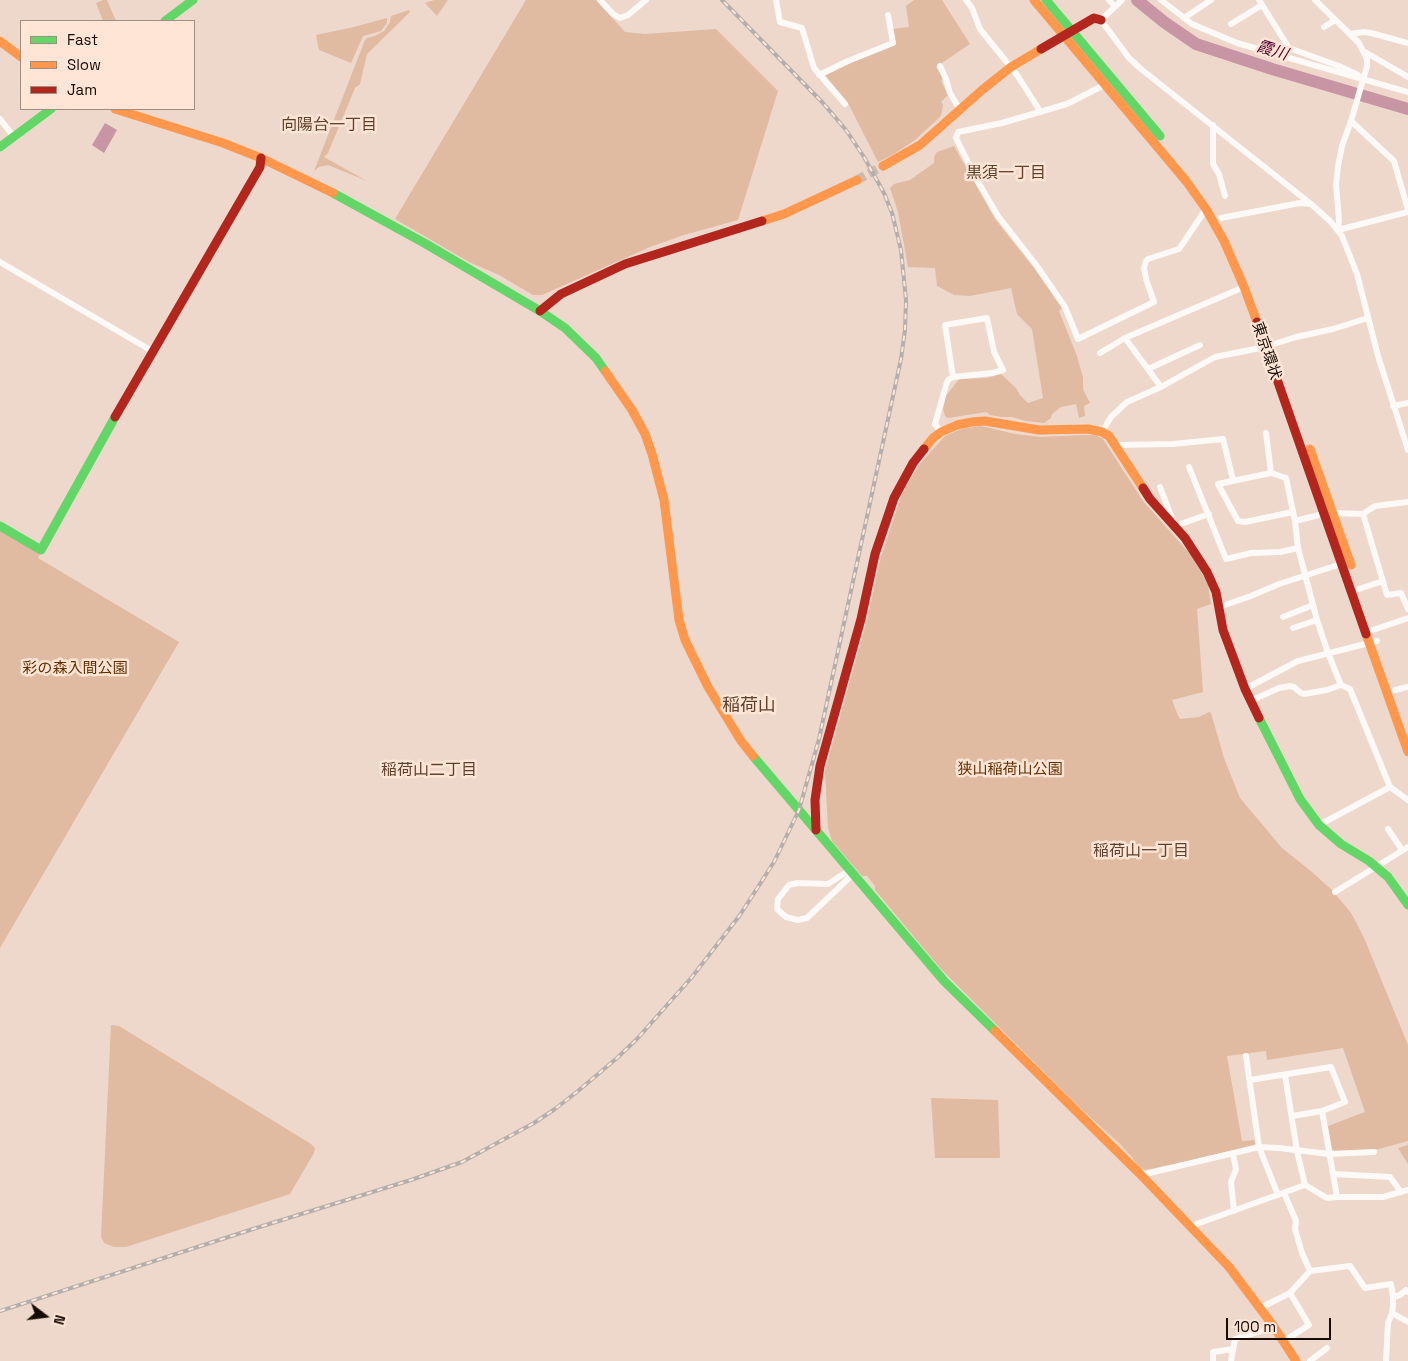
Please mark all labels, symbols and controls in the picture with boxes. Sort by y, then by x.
legend [20,20,195,110]
text: Fast [67,30,98,49]
water label: 霞川 [1254,37,1290,65]
text: Slow [67,55,101,74]
text: Jam [67,80,97,99]
district label: 向陽台一丁目 [281,116,377,136]
district label: 黒須一丁目 [966,164,1046,184]
street label: 東京環状 [1248,320,1284,382]
park label: 彩の森入間公園 [23,660,127,678]
district label: 稲荷山 [722,695,776,717]
district label: 稲荷山二丁目 [381,761,477,781]
park label: 狭山稲荷山公園 [958,761,1062,779]
district label: 稲荷山一丁目 [1093,842,1189,862]
north arrow [20,1291,70,1341]
scale bar [1228,1308,1333,1340]
text: N [50,1313,69,1327]
text: 100 m [1234,1317,1276,1336]

